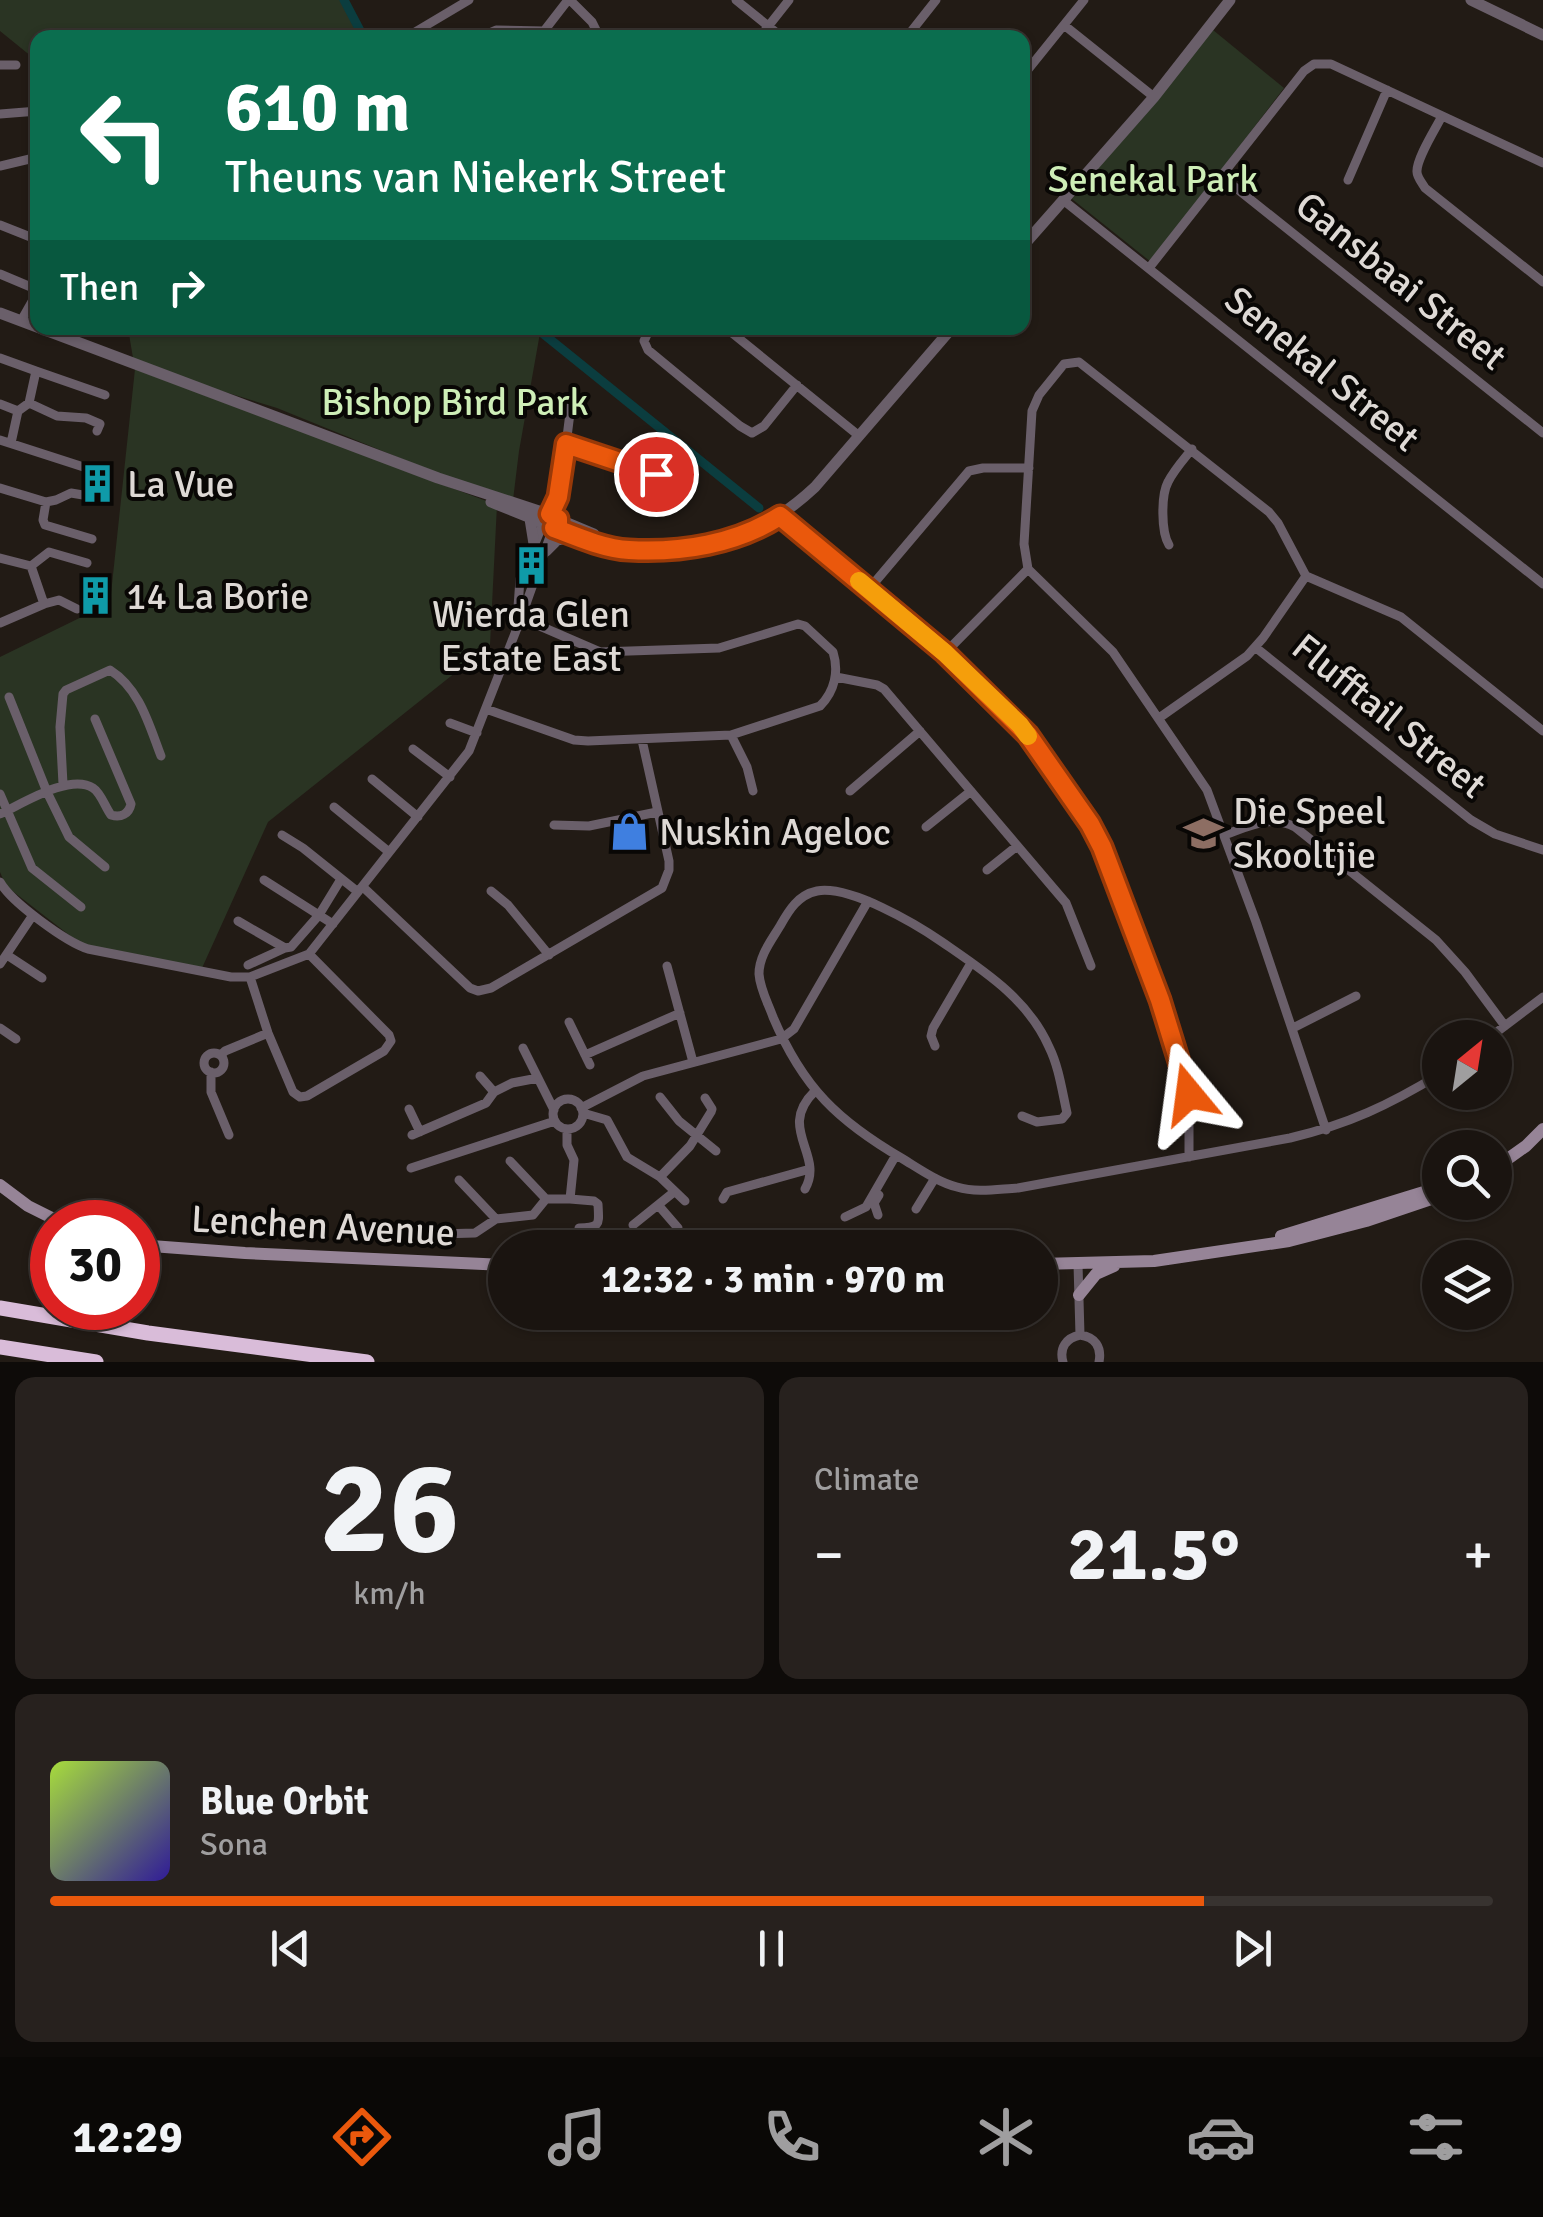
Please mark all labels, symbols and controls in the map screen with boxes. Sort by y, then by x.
text: 610 m [225,64,410,150]
icon: left [60,70,190,200]
text: Theuns van Niekerk Street [225,150,726,205]
park label: Senekal Park [1048,156,1258,203]
street label: Gansbaai Street [1286,182,1516,380]
icon: right [159,260,214,315]
text: Then [60,264,139,311]
street label: Senekal Street [1215,276,1429,462]
park label: Bishop Bird Park [321,379,589,426]
pin [614,432,699,517]
icon: arrive [629,447,684,502]
place label: La Vue [127,461,234,508]
building icon: La Vue [76,463,118,505]
building icon: Wierda Glen Estate East [510,544,552,586]
place label: 14 La Borie [126,573,309,620]
building icon: 14 La Borie [75,575,117,617]
place label: Wierda Glen Estate East [432,591,630,682]
street label: Flufftail Street [1283,624,1495,808]
place label: Die Speel Skooltjie [1233,788,1386,879]
place label: Nuskin Ageloc [659,809,891,856]
shop icon: Nuskin Ageloc [608,811,650,853]
school or university icon: Die Speel Skooltjie [1182,812,1224,854]
north arrow [1422,1020,1512,1110]
map controls [1422,1020,1512,1330]
position arrow [1137,1042,1241,1146]
button: search [1422,1130,1512,1220]
street label: Lenchen Avenue [190,1196,456,1256]
speed limit sign: 30 [30,1200,160,1330]
button: layers [1422,1240,1512,1330]
text: 12:32 · 3 min · 970 m [601,1256,945,1303]
text: 26 [319,1429,460,1589]
text: Climate [814,1460,920,1499]
text: 21.5° [1067,1508,1240,1601]
text: − [814,1521,844,1589]
text: + [1463,1521,1493,1589]
text: km/h [353,1574,426,1613]
text: Blue Orbit [200,1778,369,1825]
text: Sona [200,1825,268,1864]
icon: previous [263,1921,318,1976]
icon: pause [744,1921,799,1976]
icon: next [1225,1921,1280,1976]
icon: directions [327,2102,397,2172]
icon: music [542,2102,612,2172]
icon: phone [757,2102,827,2172]
icon: climate [971,2102,1041,2172]
icon: car [1186,2102,1256,2172]
icon: filters [1401,2102,1471,2172]
text: 12:29 [72,2110,183,2165]

